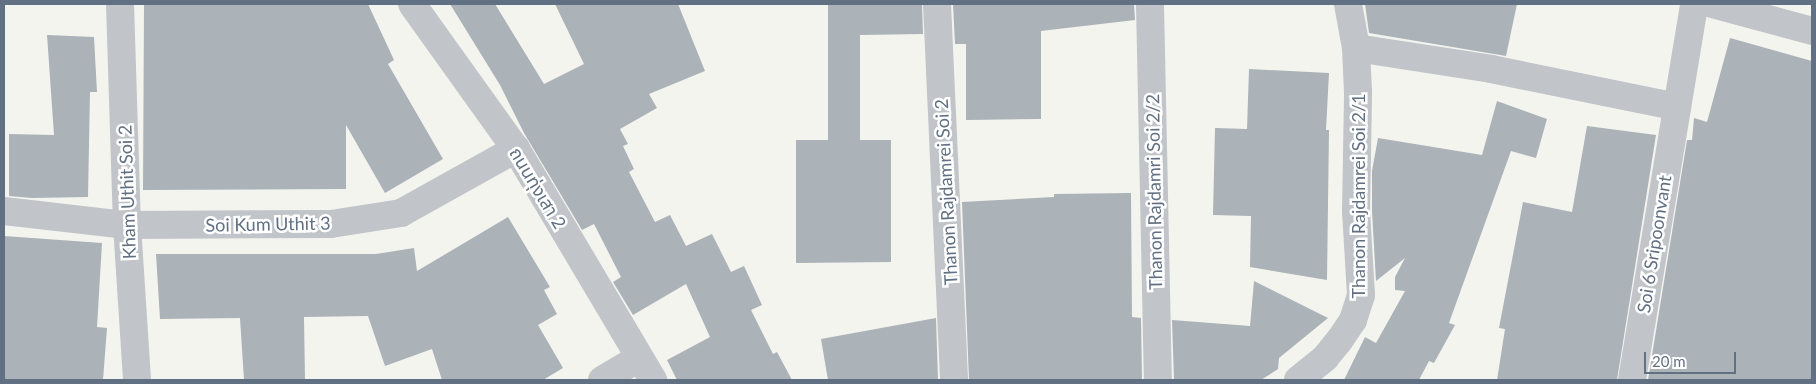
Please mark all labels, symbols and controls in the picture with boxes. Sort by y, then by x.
street label: Thanon Rajdamrei Soi 2/1 [1347,93,1369,299]
street label: Thanon Rajdamri Soi 2/2 [1141,94,1167,290]
street label: Thanon Rajdamrei Soi 2 [930,98,962,286]
street label: Kham Uthit Soi 2 [114,124,140,260]
street label: ถนนทุ่งเสา 2 [505,143,571,233]
street label: Soi 6 Sripoonvant [1632,174,1676,314]
street label: Soi Kum Uthit 3 [205,212,331,236]
scale bar [1646,342,1738,374]
text: 20 m [1652,352,1686,370]

